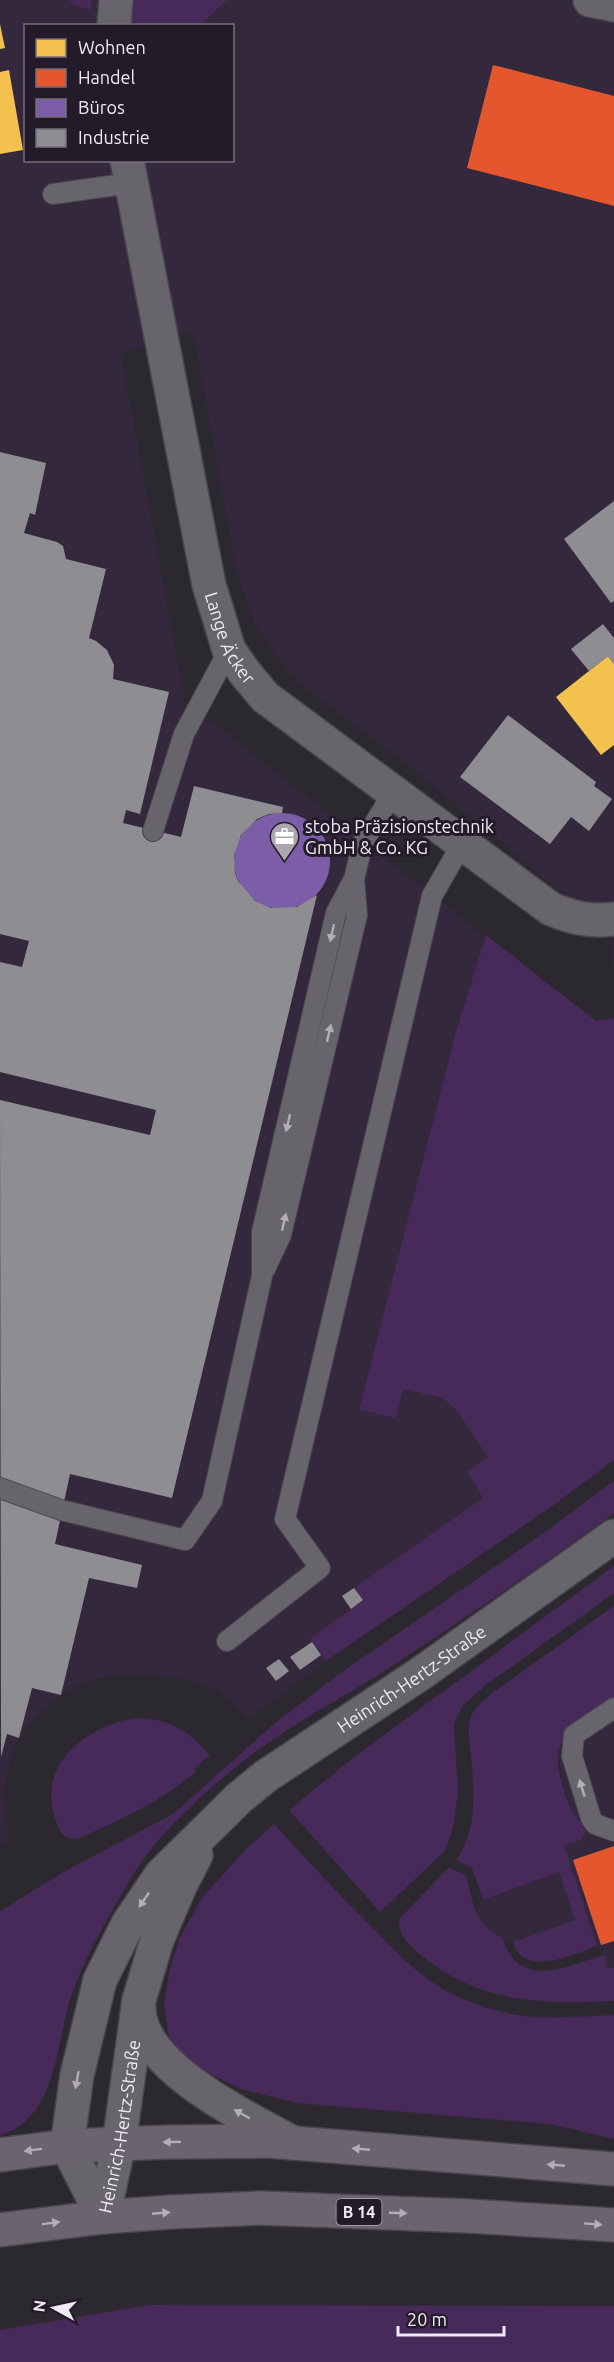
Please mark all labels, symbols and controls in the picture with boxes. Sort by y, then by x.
legend [24,24,234,162]
text: Wohnen [78,37,146,57]
text: Handel [78,67,136,87]
text: Büros [78,97,125,117]
text: Industrie [78,127,150,147]
street label: Lange Äcker [202,589,260,688]
place label: stoba Präzisionstechnik GmbH & Co. KG [305,816,494,857]
office icon: stoba Präzisionstechnik GmbH & Co. KG [268,820,300,862]
one-way arrow [326,923,336,942]
one-way arrow [325,1023,335,1042]
one-way arrow [283,1113,292,1132]
one-way arrow [280,1213,290,1232]
street label: Heinrich-Hertz-Straße [333,1621,489,1736]
one-way arrow [577,1779,586,1797]
one-way arrow [139,1891,150,1908]
street label: Heinrich-Hertz-Straße [94,2039,143,2215]
one-way arrow [72,2071,81,2090]
one-way arrow [233,2109,250,2119]
one-way arrow [162,2137,181,2146]
one-way arrow [352,2144,371,2153]
one-way arrow [24,2146,43,2155]
one-way arrow [546,2160,565,2169]
road number: B 14 [336,2199,382,2225]
one-way arrow [152,2208,171,2217]
one-way arrow [389,2209,408,2218]
one-way arrow [42,2219,61,2228]
one-way arrow [583,2219,602,2228]
north arrow [24,2278,84,2338]
text: N [29,2299,49,2313]
scale bar [398,2299,504,2337]
text: 20 m [407,2309,447,2329]

